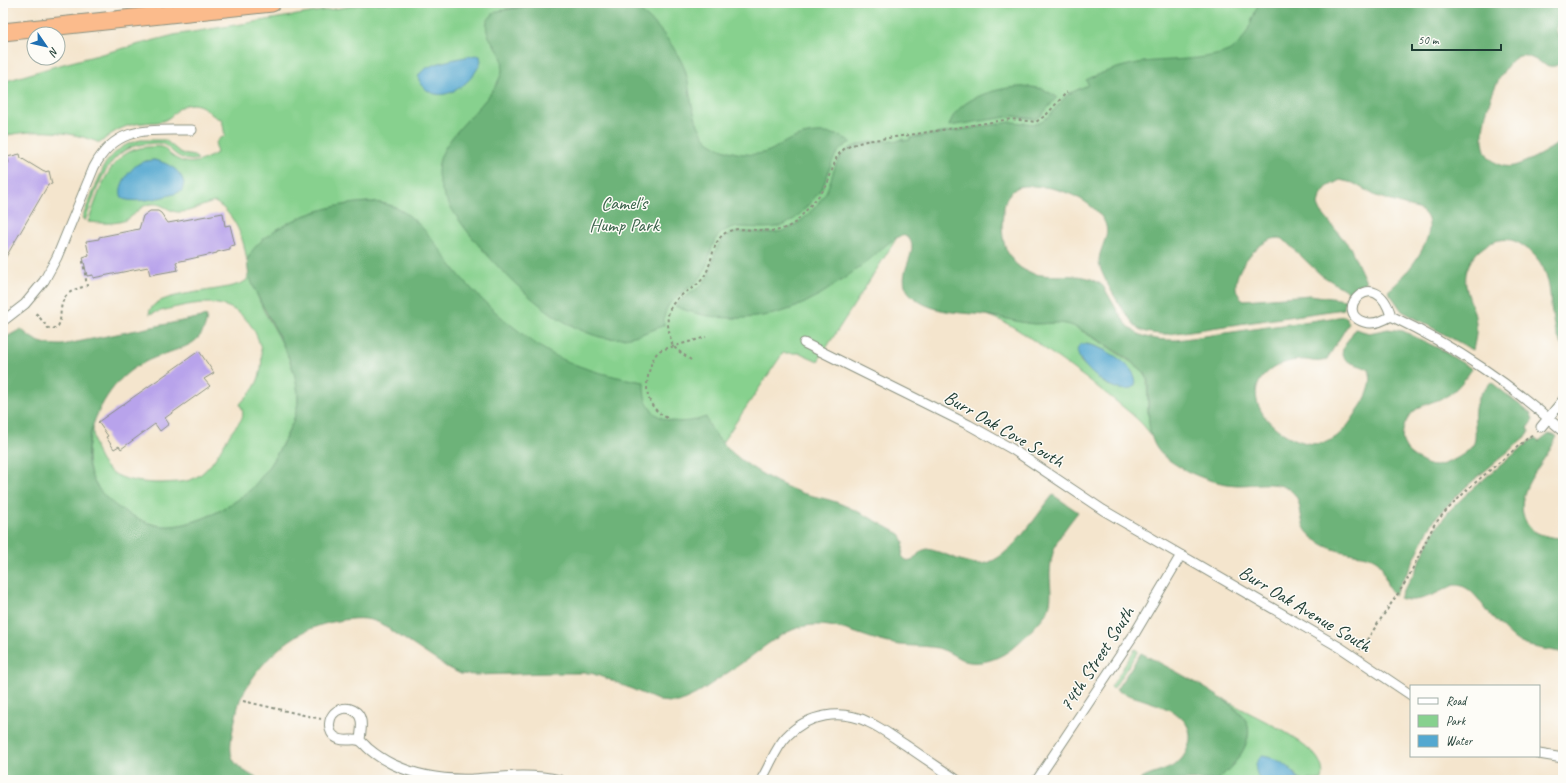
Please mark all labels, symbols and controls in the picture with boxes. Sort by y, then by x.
north arrow [26,26,66,66]
scale bar [1412,26,1501,52]
text: 50 m [1418,32,1440,48]
text: N [45,45,62,60]
park label: Camel's Hump Park [589,191,661,237]
street label: Burr Oak Cove South [940,385,1069,473]
street label: Burr Oak Avenue South [1235,560,1377,659]
street label: 74th Street South [1054,601,1140,716]
legend [1410,685,1540,757]
text: Road [1446,693,1468,709]
text: Park [1446,713,1467,729]
text: Water [1446,733,1474,749]

